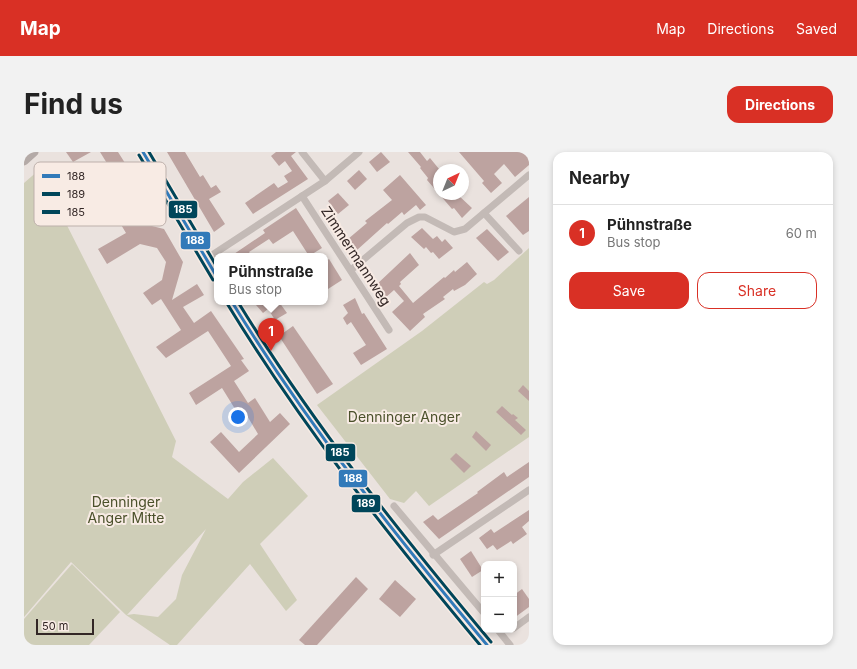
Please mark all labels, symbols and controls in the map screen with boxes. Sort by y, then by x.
text: Map [20,17,61,40]
text: Map [656,20,685,37]
text: Directions [707,20,774,37]
text: Saved [796,20,837,37]
button: Directions [727,86,833,123]
text: Find us [24,87,123,121]
legend [34,162,166,226]
north arrow [433,164,469,200]
text: Nearby [569,168,630,188]
text: 188 [67,169,85,183]
text: 189 [67,187,85,201]
line badge: 185 [168,200,198,219]
text: 185 [174,202,192,216]
street label: Zimmermannweg [318,203,395,309]
text: 185 [67,205,85,219]
text: Pühnstraße [607,215,692,234]
text: 1 [579,225,585,241]
text: 60 m [786,225,817,241]
line badge: 188 [180,231,211,250]
text: 188 [185,233,205,247]
text: Bus stop [607,234,660,250]
popup [214,253,328,305]
text: Pühnstraße [228,262,314,281]
button: Save [569,272,689,309]
button: Share [697,272,817,309]
text: Bus stop [228,281,282,297]
pin: 1 [258,318,284,351]
your location [228,407,248,427]
park label: Denninger Anger [348,408,460,425]
line badge: 185 [325,443,356,462]
text: 185 [331,445,349,459]
line badge: 188 [338,469,368,488]
text: 188 [343,471,363,485]
park label: Denninger Anger Mitte [88,493,164,526]
line badge: 189 [351,494,381,513]
text: 189 [356,496,376,510]
map controls [481,561,517,633]
button: + [481,561,517,597]
button: − [481,597,517,633]
scale bar [36,617,94,636]
text: 50 m [42,619,68,633]

